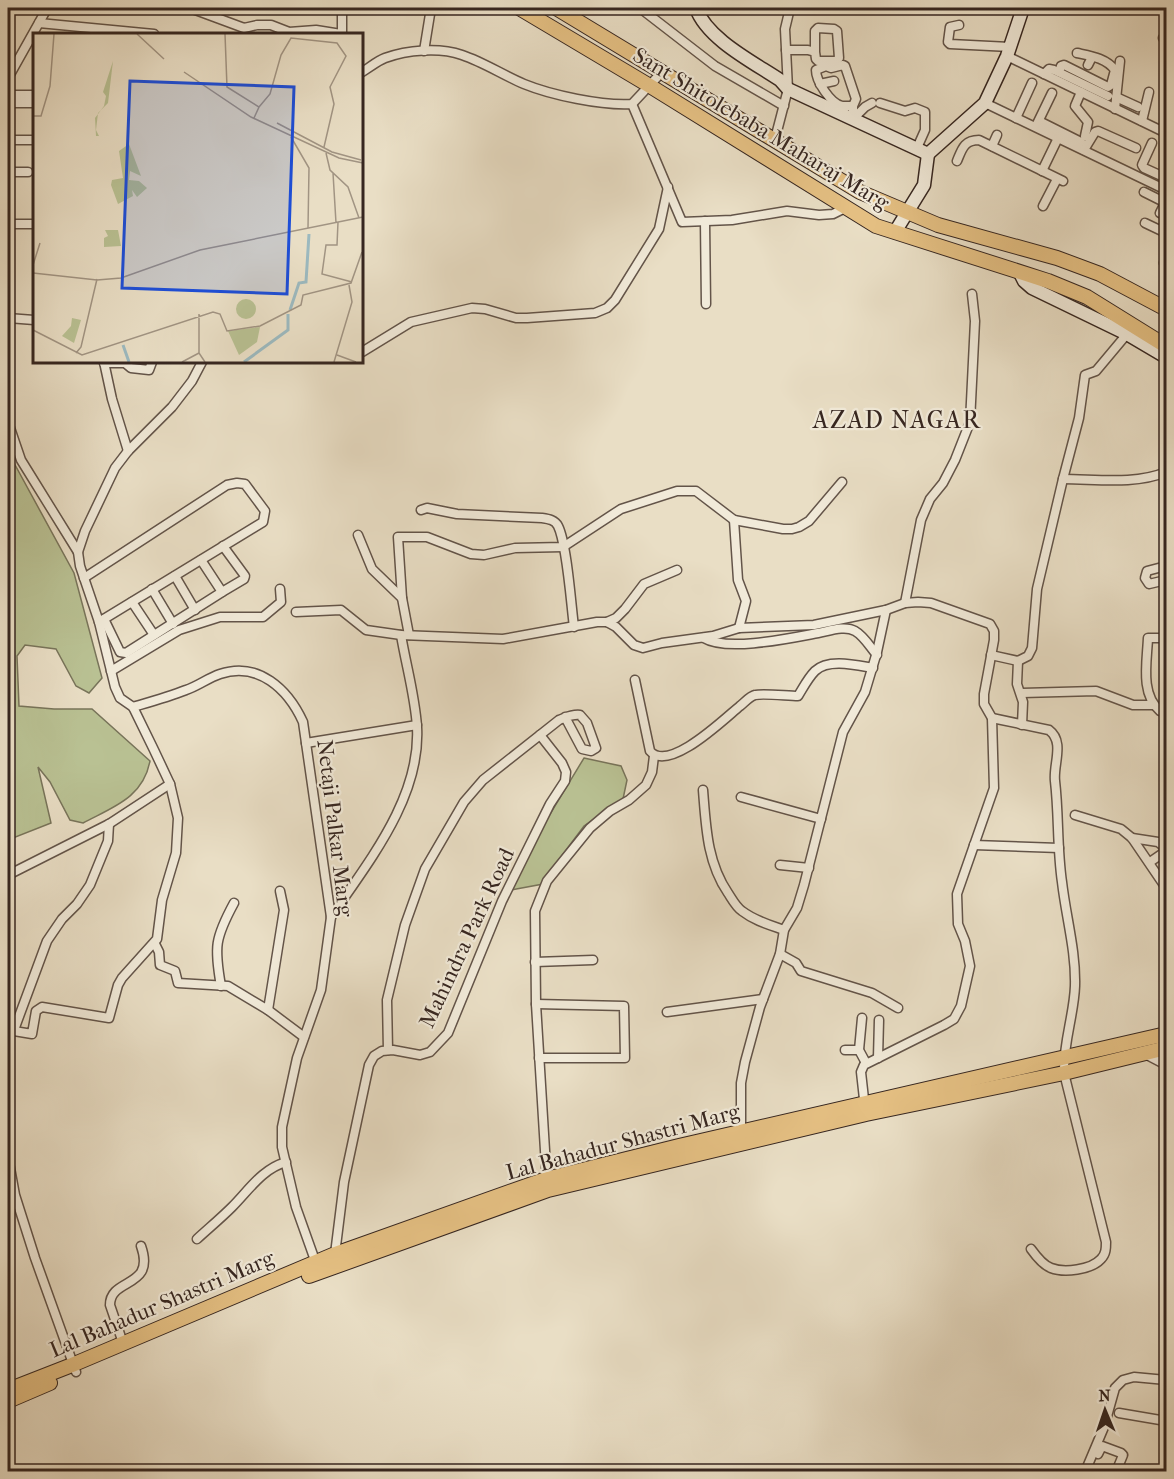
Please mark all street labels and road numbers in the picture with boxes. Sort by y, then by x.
street label: Sant Shitolebaba Maharaj Marg [628,42,894,216]
street label: Netaji Palkar Marg [311,738,359,918]
street label: Mahindra Park Road [414,843,521,1032]
street label: Lal Bahadur Shastri Marg [503,1098,743,1186]
street label: Lal Bahadur Shastri Marg [46,1245,278,1363]

